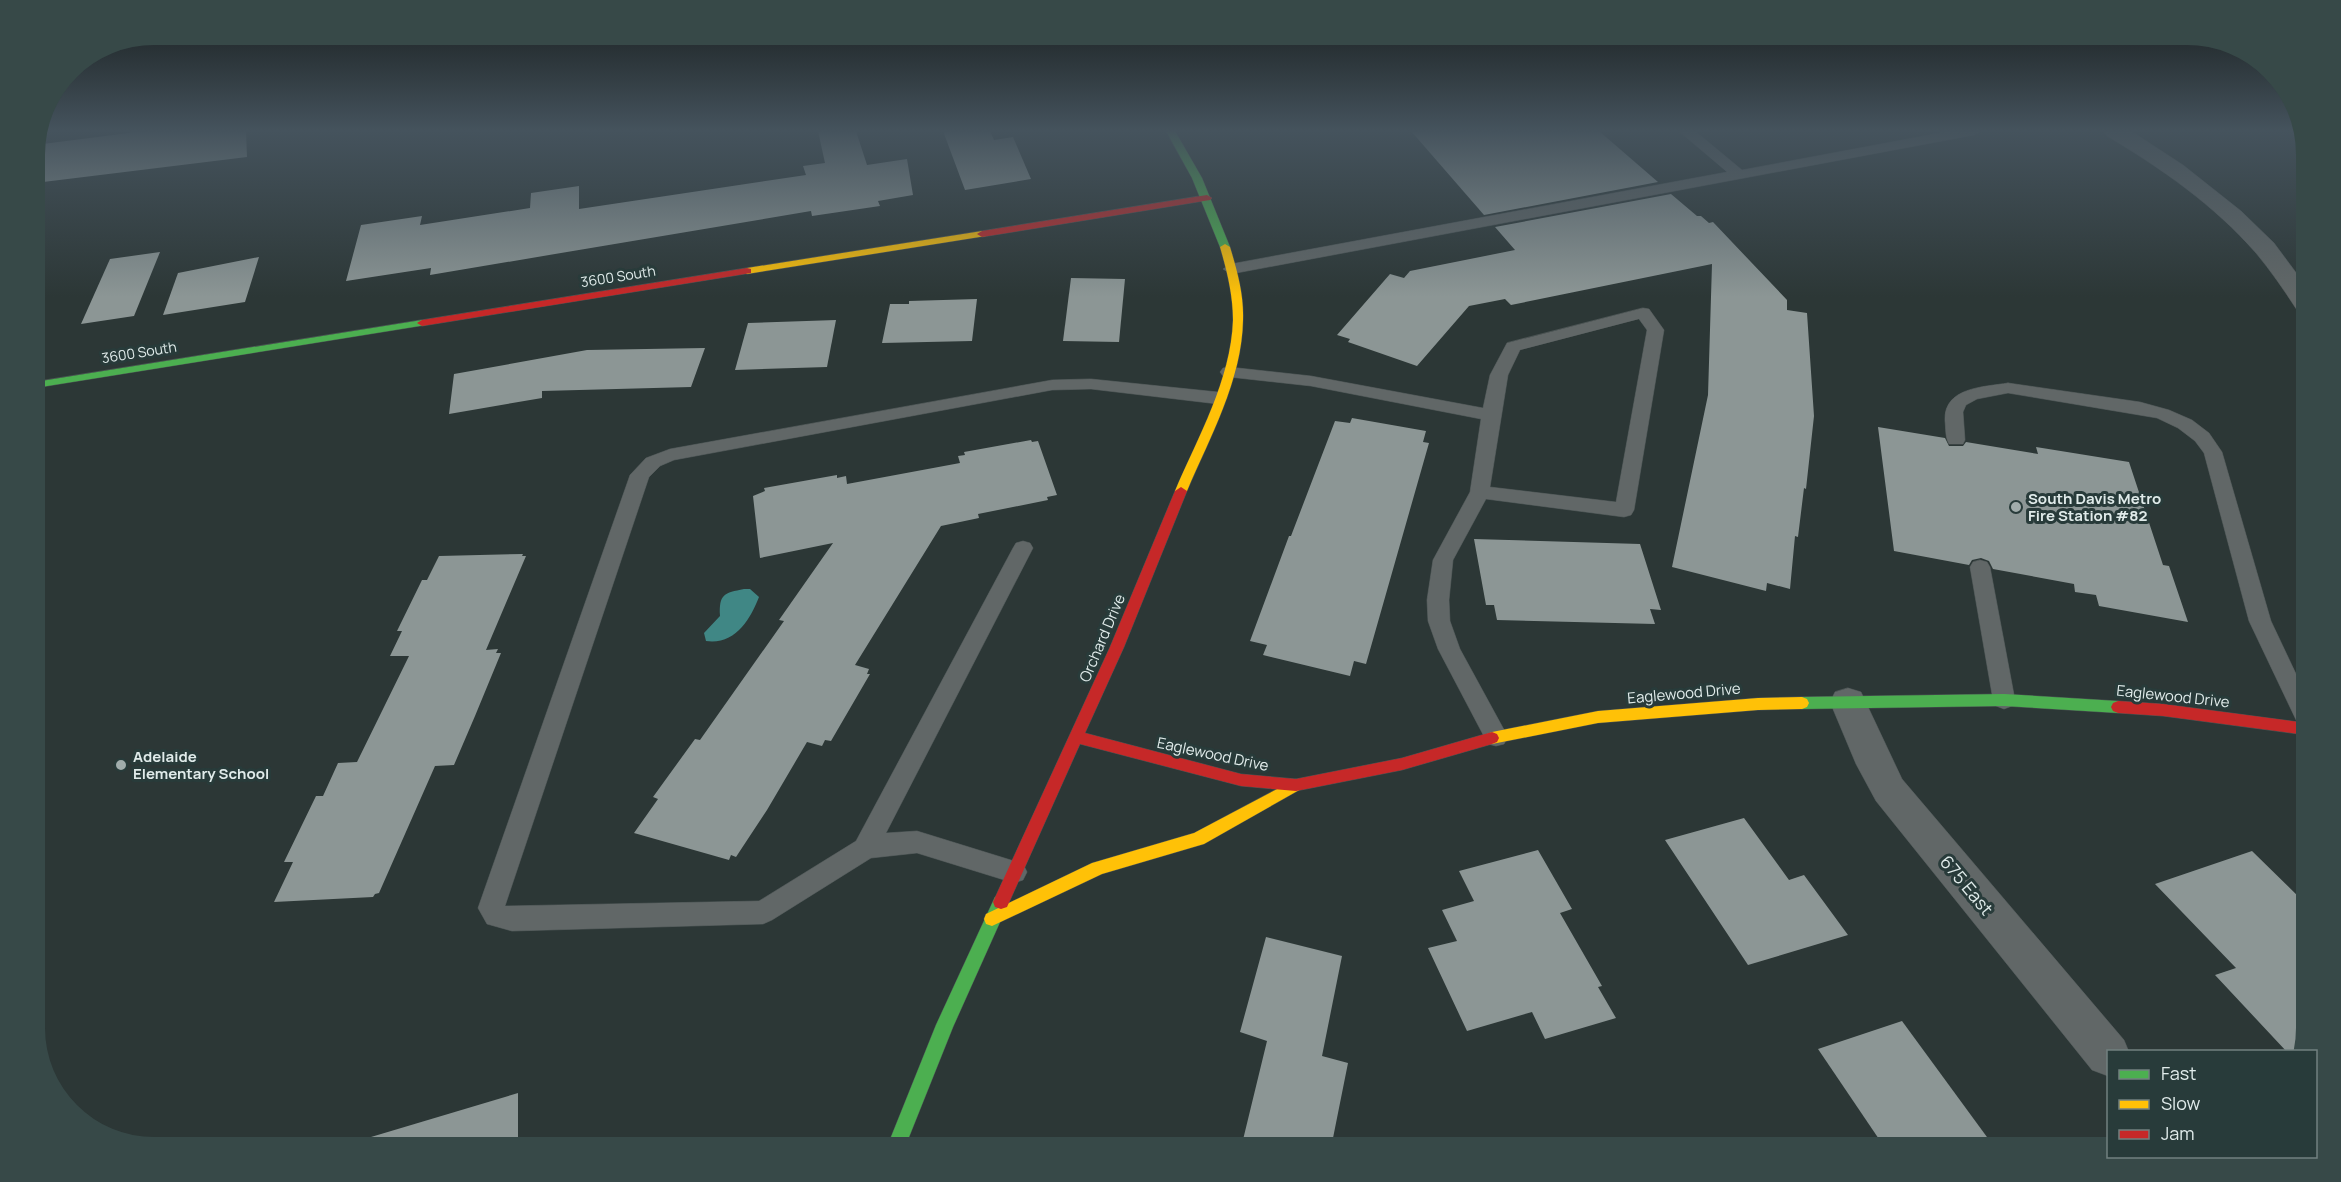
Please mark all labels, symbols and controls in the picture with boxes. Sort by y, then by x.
street label: 3600 South [579,261,657,291]
street label: 3600 South [100,337,178,367]
place label: South Davis Metro Fire Station #82 [2028,488,2161,526]
marker: South Davis Metro Fire Station #82 [2009,500,2023,514]
street label: Orchard Drive [1074,590,1130,685]
street label: Eaglewood Drive [1626,678,1742,708]
street label: Eaglewood Drive [2115,680,2231,712]
street label: Eaglewood Drive [1155,732,1271,776]
place label: Adelaide Elementary School [133,746,269,784]
marker: Adelaide Elementary School [114,758,128,772]
street label: 675 East [1935,850,1999,920]
legend [2107,1050,2317,1158]
text: Fast [2161,1061,2196,1085]
text: Slow [2161,1091,2201,1115]
text: Jam [2161,1121,2195,1145]

